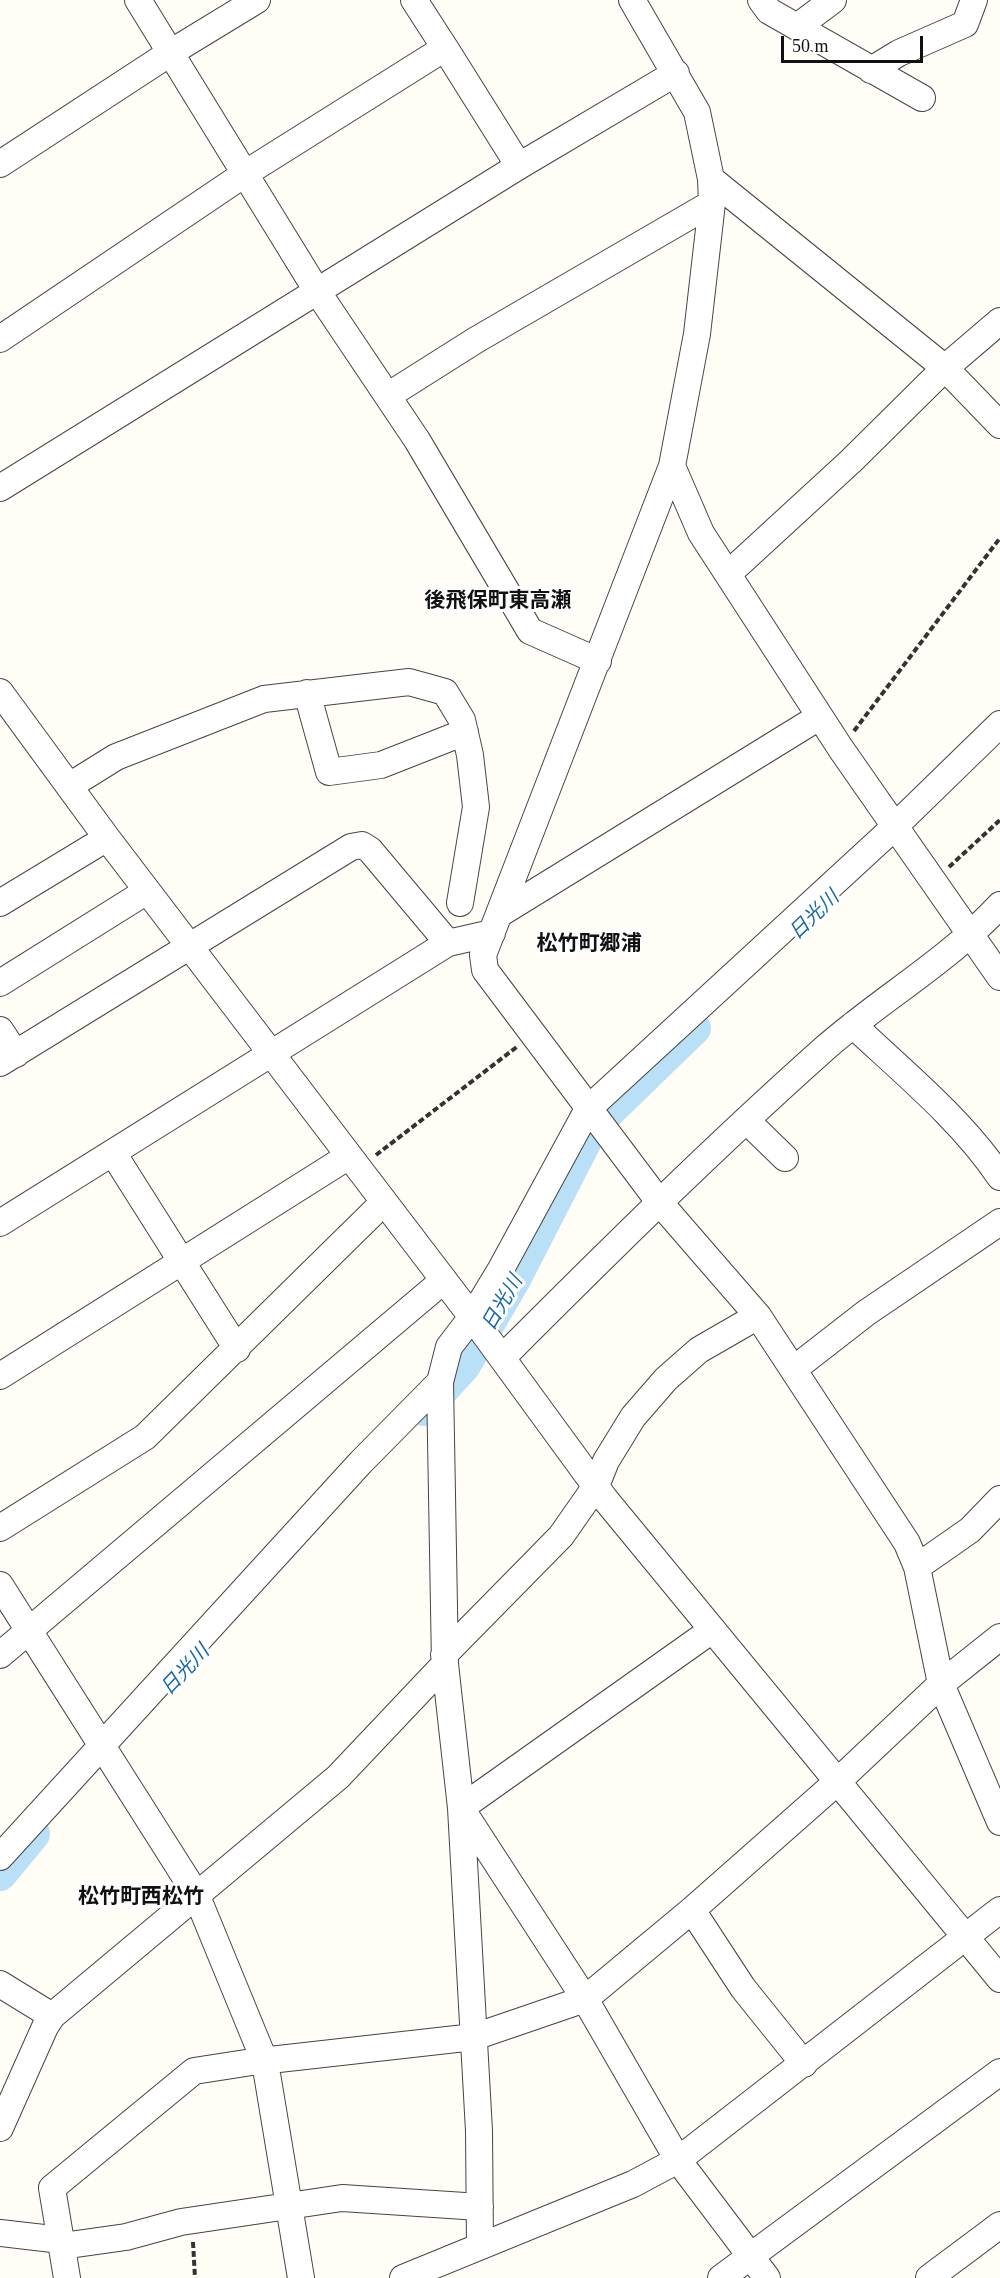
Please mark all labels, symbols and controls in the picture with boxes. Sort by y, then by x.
scale bar [784,24,926,62]
text: 50 m [792,36,829,56]
district label: 後飛保町東高瀬 [425,586,571,612]
water label: 日光川 [783,885,843,943]
district label: 松竹町郷浦 [537,929,641,955]
water label: 日光川 [476,1270,526,1334]
water label: 日光川 [155,1639,213,1699]
district label: 松竹町西松竹 [78,1882,204,1908]

